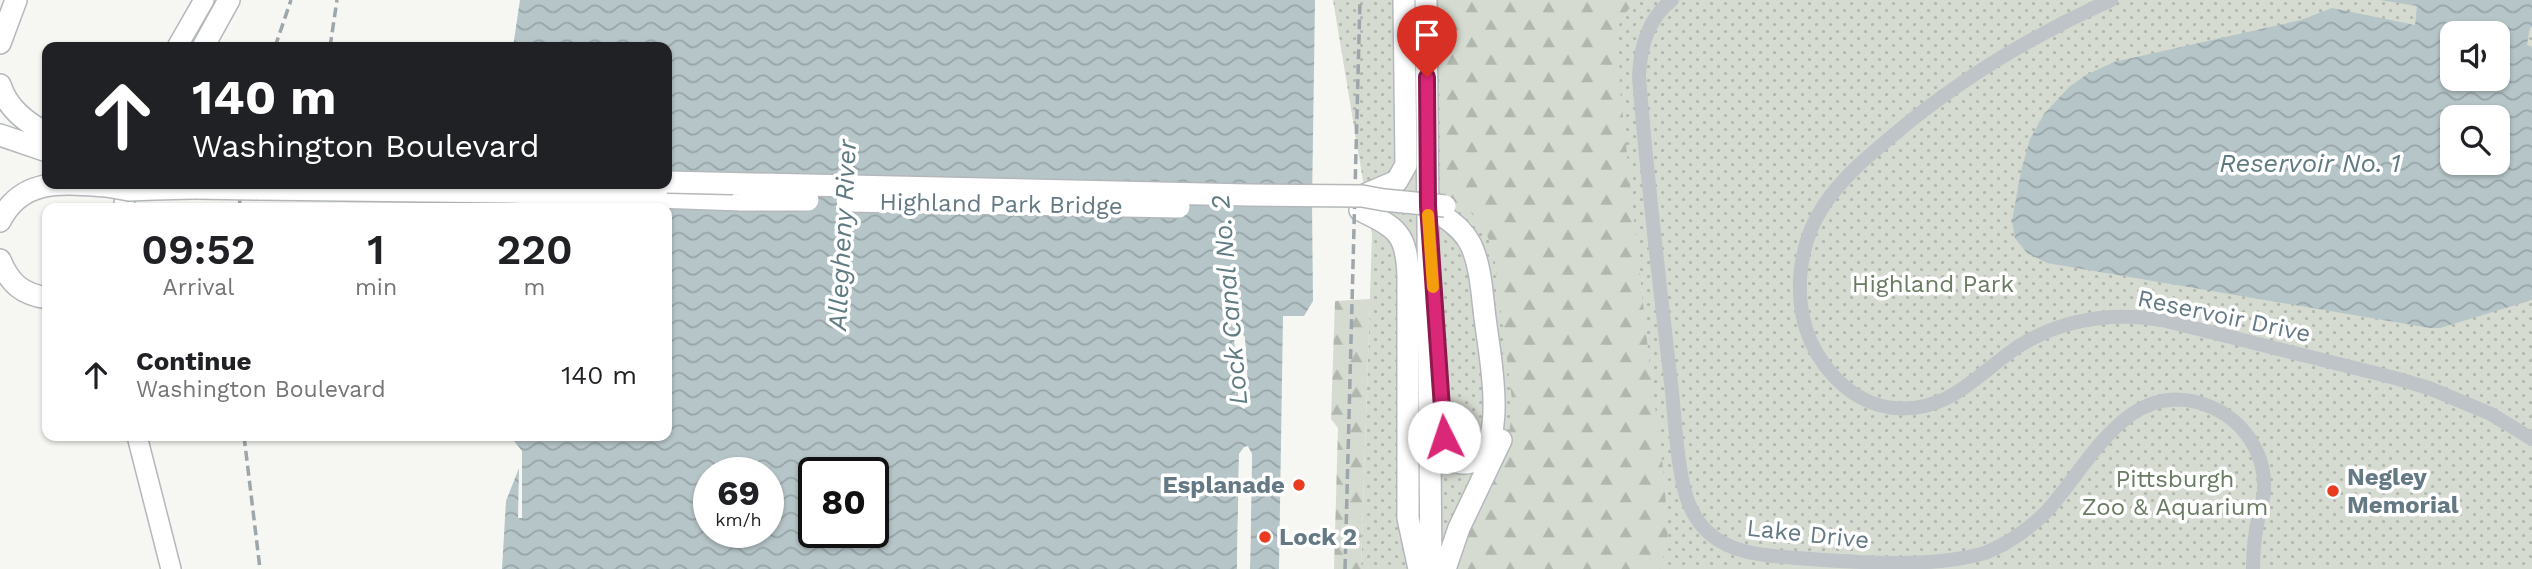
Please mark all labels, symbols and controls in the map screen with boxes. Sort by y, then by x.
pin [1397,5,1457,77]
icon: arrive [1408,16,1446,54]
map controls [2440,21,2510,175]
button: sound [2440,21,2510,91]
text: 140 m [192,68,336,126]
icon: ahead [77,70,168,161]
button: search [2440,105,2510,175]
text: Washington Boulevard [192,127,540,165]
water label: Allegheny River [822,138,862,332]
water label: Reservoir No. 1 [2219,148,2401,178]
street label: Highland Park Bridge [879,188,1123,220]
water label: Lock Canal No. 2 [1205,194,1253,406]
text: 09:52 [141,225,256,274]
text: 1 [367,225,385,274]
text: 220 [496,225,573,274]
park label: Highland Park [1852,270,2015,298]
text: Arrival [163,274,234,301]
text: min [355,274,397,301]
text: m [524,274,546,301]
street label: Reservoir Drive [2135,284,2313,348]
text: Continue [136,346,252,376]
icon: ahead [77,356,115,394]
text: 140 m [561,360,637,390]
text: Washington Boulevard [136,376,386,403]
position arrow [1407,400,1481,474]
speed limit sign: 80 [798,457,889,548]
place label: Negley Memorial [2347,463,2459,519]
park label: Pittsburgh Zoo & Aquarium [2082,465,2268,521]
place label: Esplanade [1162,471,1285,499]
text: 69 [717,472,760,514]
marker: Esplanade [1291,477,1307,493]
marker: Negley Memorial [2325,483,2341,499]
text: km/h [715,509,762,530]
street label: Lake Drive [1745,514,1871,554]
place label: Lock 2 [1279,523,1357,551]
marker: Lock 2 [1257,529,1273,545]

